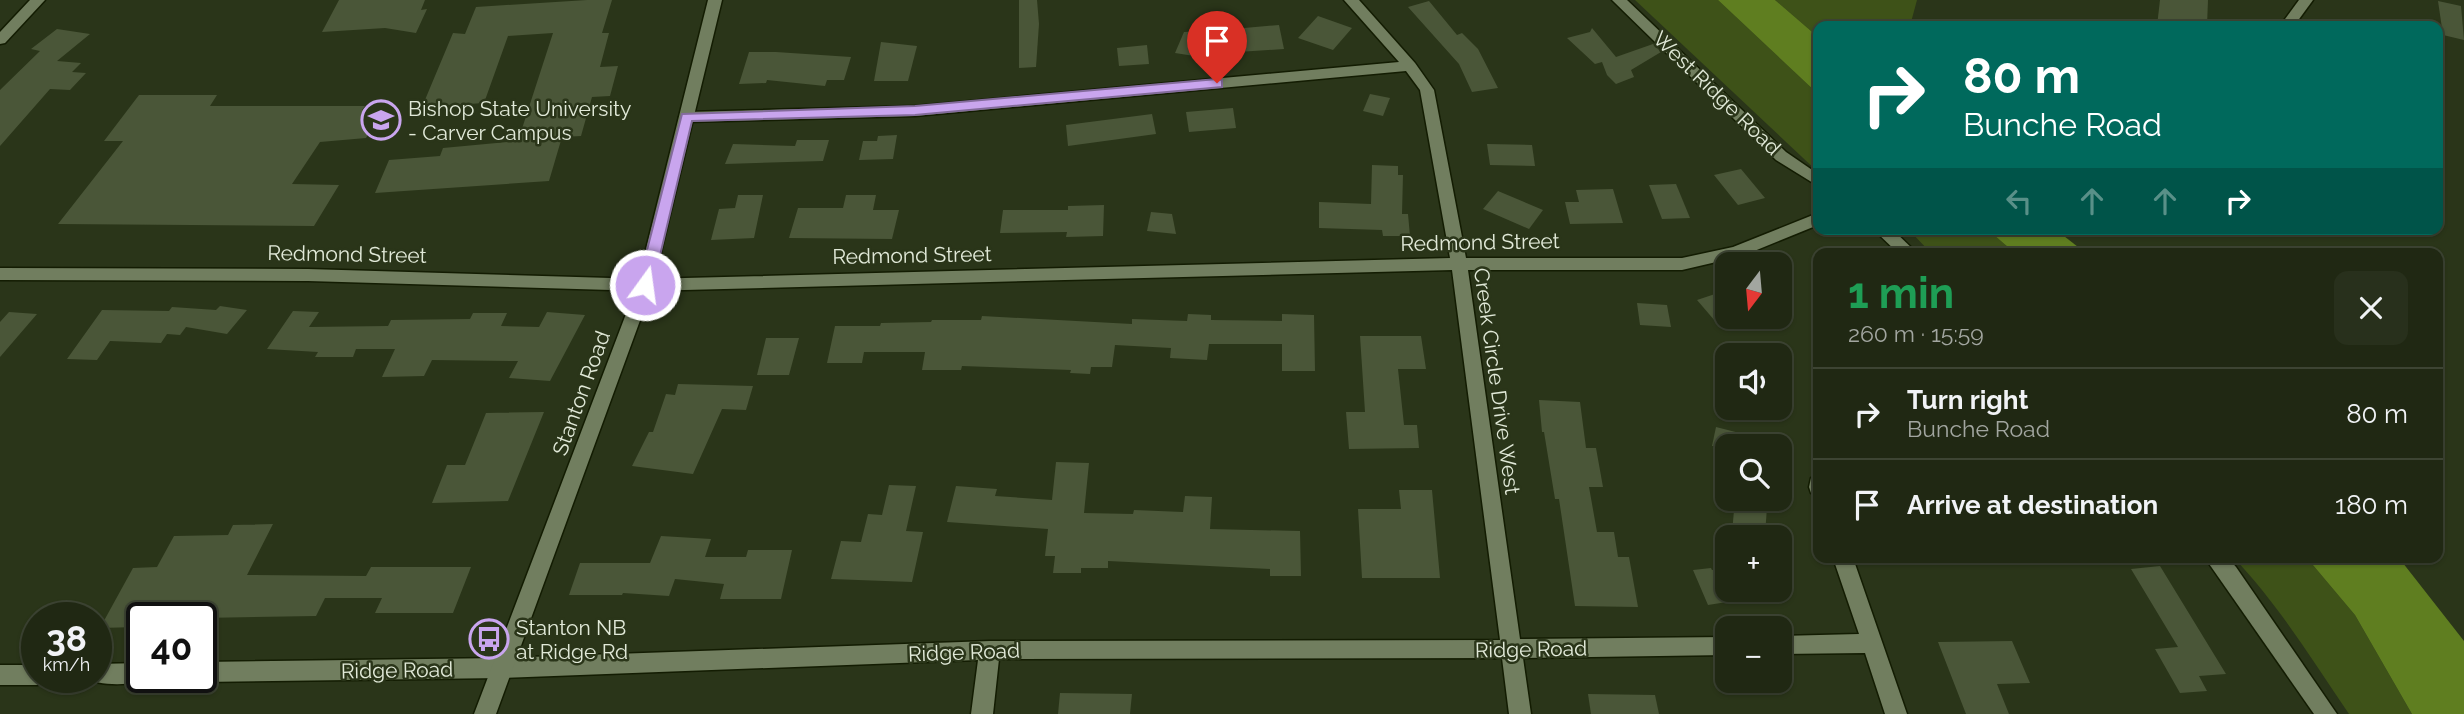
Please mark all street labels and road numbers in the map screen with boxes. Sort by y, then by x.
street label: West Ridge Road [1648,26,1786,160]
street label: Redmond Street [1400,228,1560,256]
street label: Redmond Street [267,240,427,268]
street label: Redmond Street [832,241,992,269]
street label: Creek Circle Drive West [1469,266,1525,496]
street label: Stanton Road [547,327,615,459]
street label: Ridge Road [1475,636,1587,662]
street label: Ridge Road [907,638,1021,666]
street label: Ridge Road [341,657,453,683]

